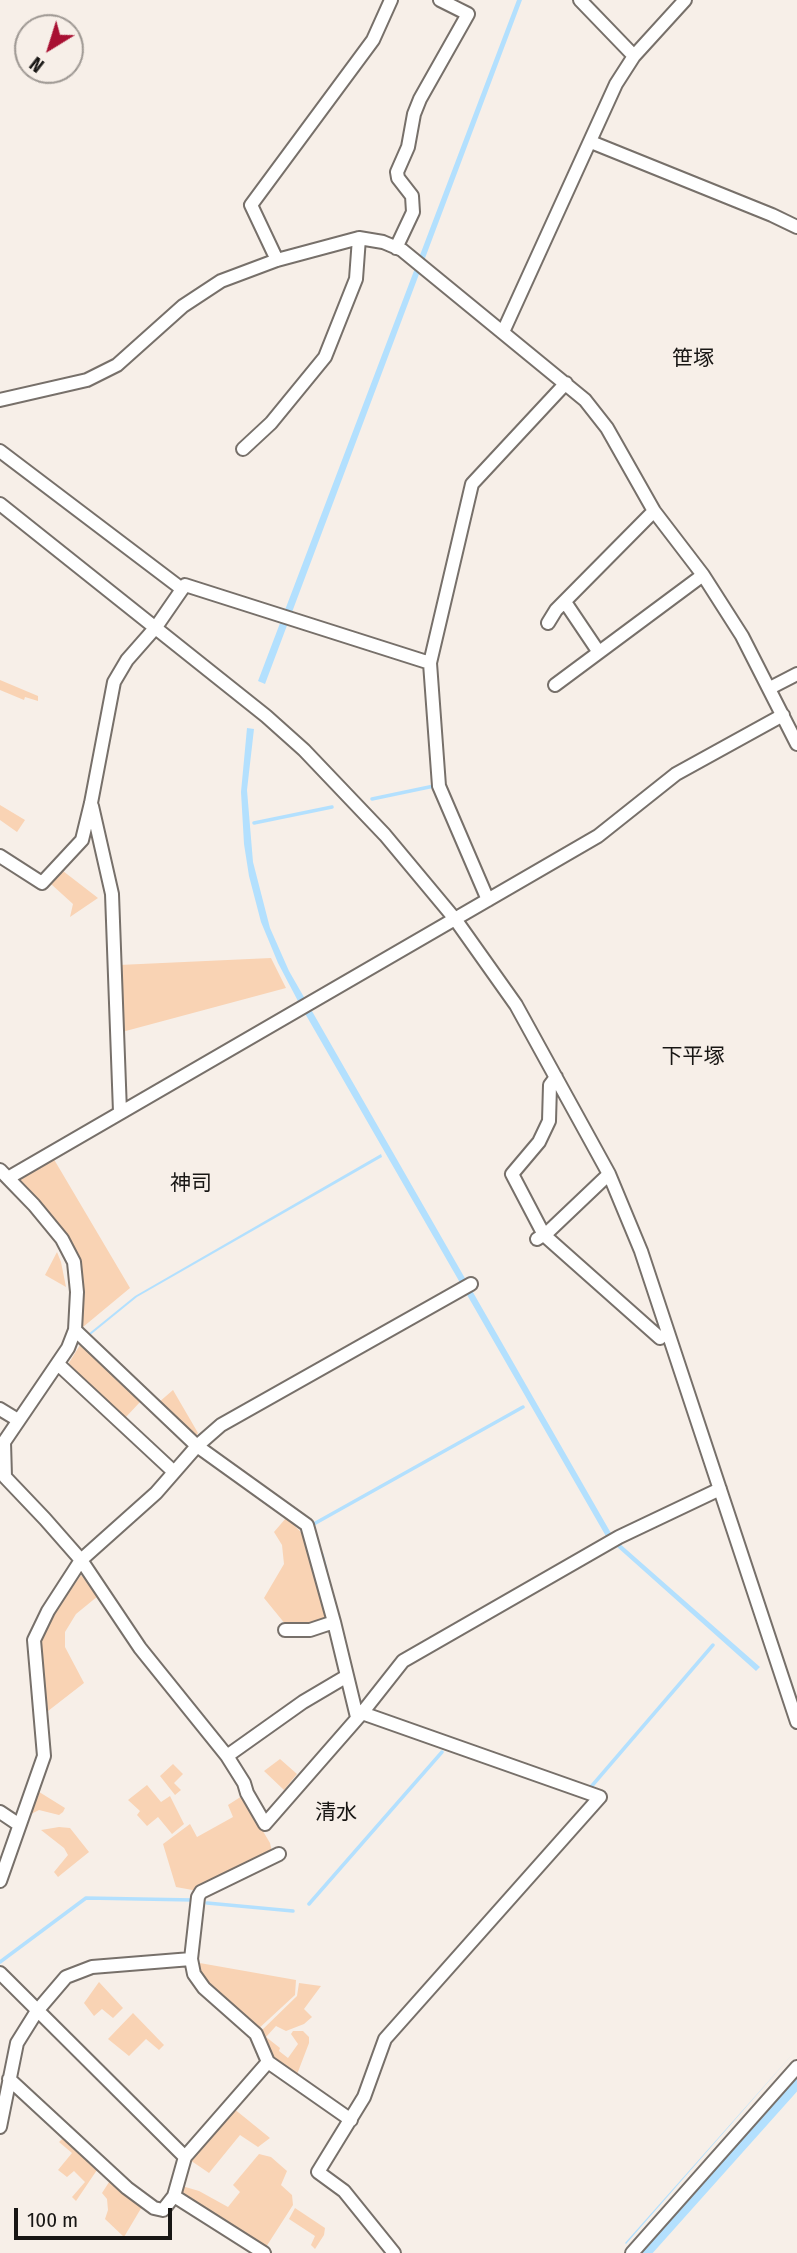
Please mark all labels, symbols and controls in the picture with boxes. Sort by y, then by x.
north arrow [14,14,84,84]
text: N [25,52,49,77]
district label: 笹塚 [672,346,714,372]
district label: 下平塚 [662,1044,724,1070]
district label: 神司 [170,1171,212,1197]
district label: 清水 [315,1800,357,1826]
scale bar [18,2194,175,2238]
text: 100 m [27,2207,78,2233]

